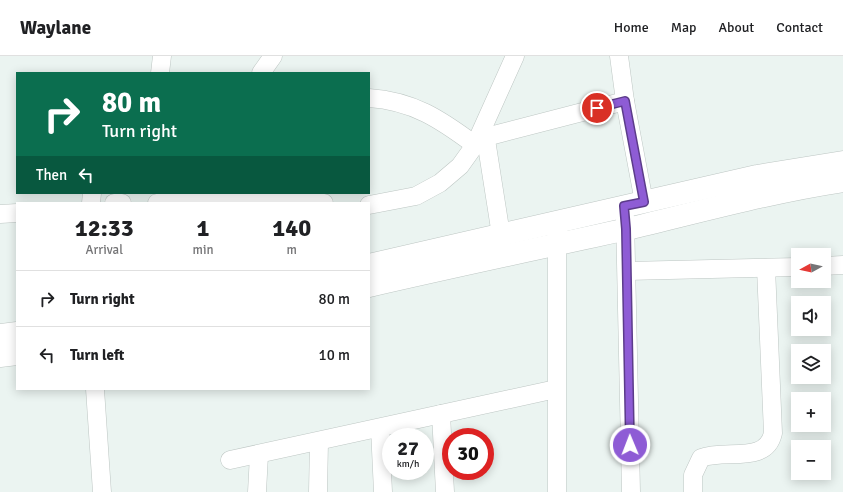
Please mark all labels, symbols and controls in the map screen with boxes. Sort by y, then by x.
text: Waylane [20,16,91,40]
text: Home [614,19,649,36]
text: Map [671,19,696,36]
text: About [718,19,754,36]
text: Contact [776,19,823,36]
text: 80 m [102,86,161,120]
icon: right [36,88,88,140]
pin [580,91,614,125]
icon: arrive [586,97,608,119]
text: Turn right [102,120,177,142]
icon: left [75,164,97,186]
text: Then [36,166,67,184]
text: 12:33 [75,213,134,243]
text: 1 [197,213,209,243]
text: 140 [272,213,311,243]
text: Arrival [86,242,123,258]
text: min [193,242,214,258]
text: m [287,242,297,258]
north arrow [791,248,831,288]
map controls [791,248,831,480]
icon: right [36,288,58,310]
text: Turn right [70,290,135,308]
text: 80 m [319,290,350,308]
button: sound [791,296,831,336]
icon: left [36,344,58,366]
button: layers [791,344,831,384]
text: Turn left [70,346,124,364]
text: 10 m [319,346,350,364]
button: + [791,392,831,432]
position arrow [609,424,651,466]
speed limit sign: 30 [442,428,494,480]
text: 27 [397,436,419,461]
button: − [791,440,831,480]
text: km/h [397,458,419,470]

